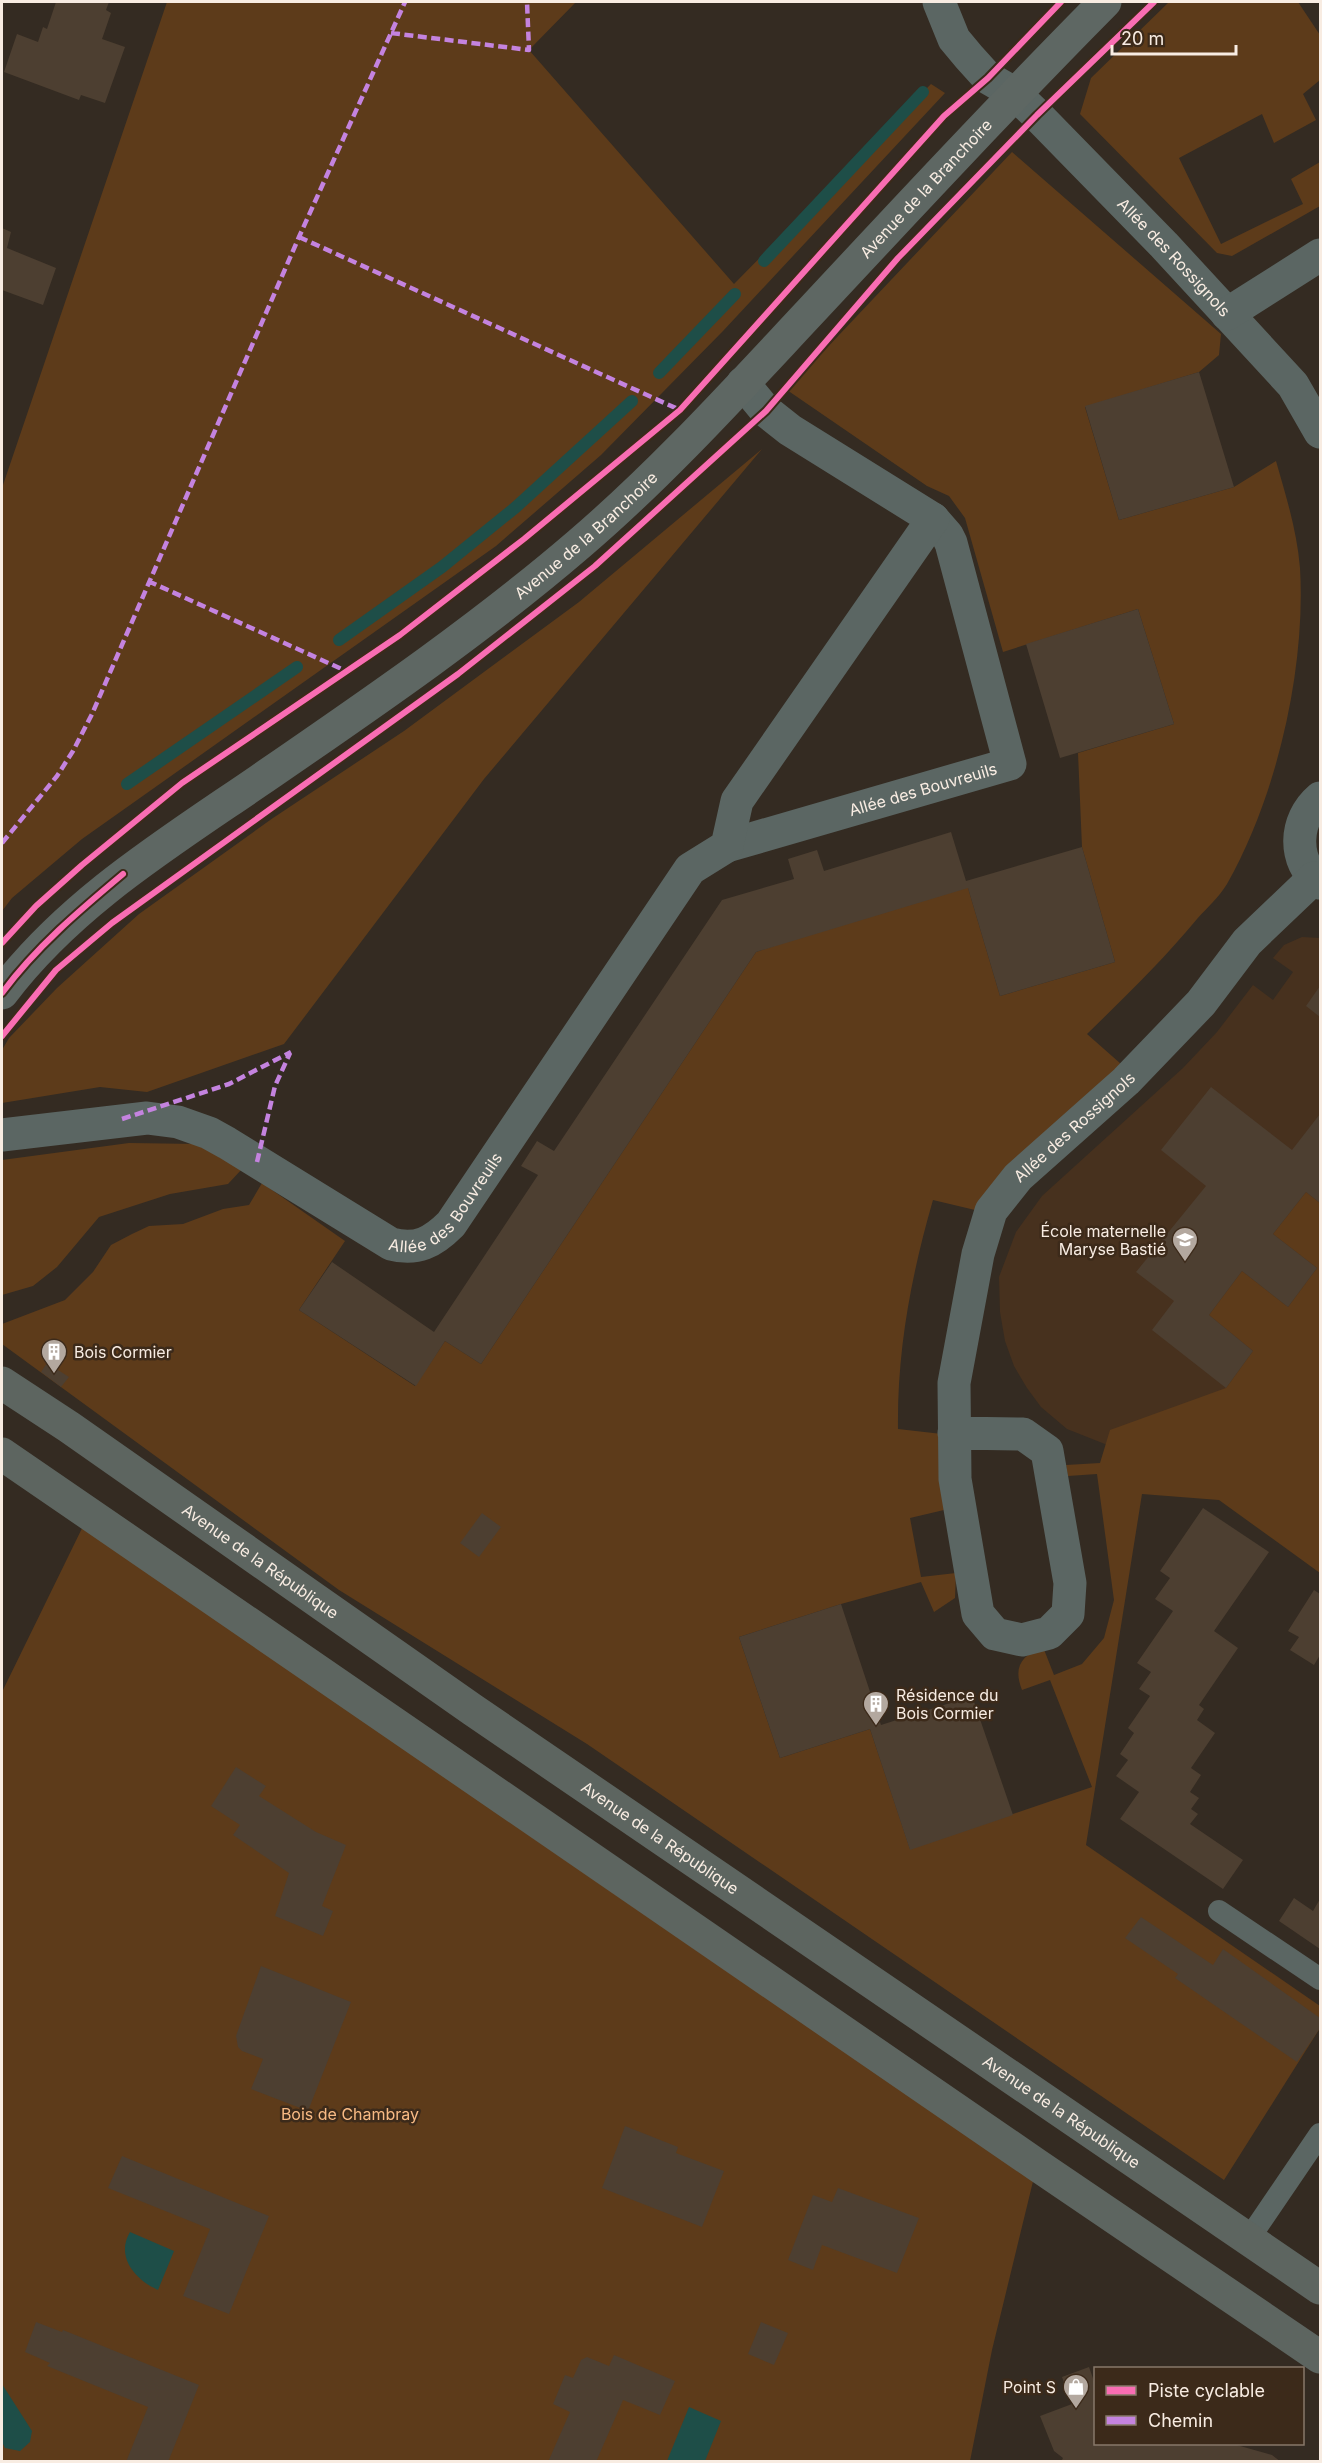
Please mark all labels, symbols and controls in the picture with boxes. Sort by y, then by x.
scale bar [1112,18,1236,56]
text: 20 m [1121,28,1164,49]
street label: Avenue de la Branchoire [856,115,996,262]
street label: Allée des Rossignols [1113,194,1235,321]
street label: Avenue de la Branchoire [510,467,662,603]
street label: Allée des Bouvreuils [847,758,999,820]
street label: Allée des Rossignols [1010,1068,1139,1186]
street label: Allée des Bouvreuils [387,1148,506,1257]
place label: École maternelle Maryse Bastié [1040,1221,1166,1259]
school or university icon: École maternelle Maryse Bastié [1170,1225,1200,1263]
building icon: Bois Cormier [39,1337,69,1375]
place label: Bois Cormier [74,1342,172,1362]
street label: Avenue de la République [178,1499,343,1623]
place label: Résidence du Bois Cormier [896,1685,999,1723]
building icon: Résidence du Bois Cormier [861,1689,891,1727]
street label: Avenue de la République [577,1777,743,1899]
street label: Avenue de la République [979,2051,1144,2172]
park label: Bois de Chambray [281,2104,419,2124]
legend [1094,2367,1304,2445]
shop icon: Point S [1061,2372,1091,2410]
place label: Point S [1003,2377,1056,2397]
text: Piste cyclable [1148,2380,1265,2401]
text: Chemin [1148,2410,1213,2431]

